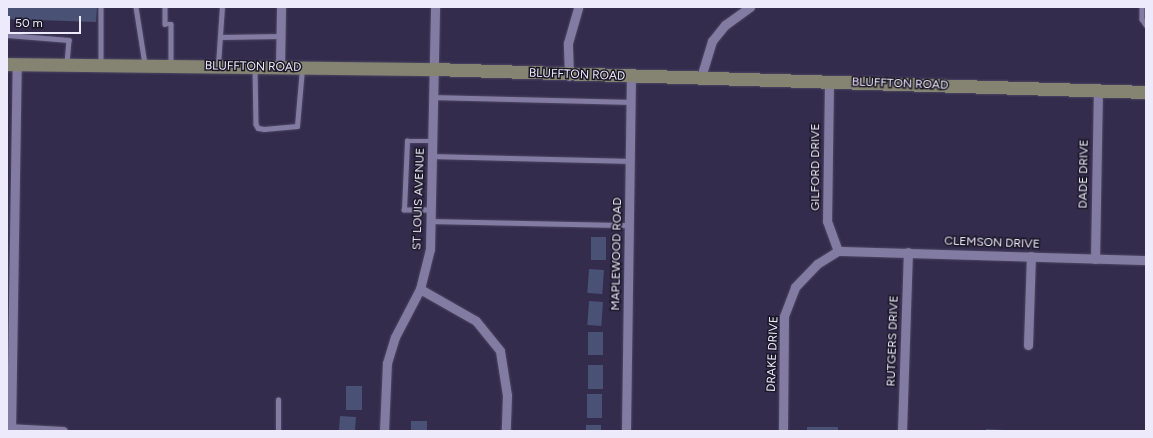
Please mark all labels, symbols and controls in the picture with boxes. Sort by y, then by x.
scale bar [10,8,83,34]
text: 50 m [15,16,43,30]
street label: BLUFFTON ROAD [205,59,301,75]
street label: BLUFFTON ROAD [529,66,625,84]
street label: BLUFFTON ROAD [852,75,948,93]
street label: GILFORD DRIVE [809,123,823,211]
street label: DADE DRIVE [1076,139,1092,209]
street label: ST LOUIS AVENUE [410,148,428,250]
street label: MAPLEWOOD ROAD [609,197,625,311]
street label: CLEMSON DRIVE [944,234,1040,252]
street label: RUTGERS DRIVE [884,295,902,387]
street label: DRAKE DRIVE [764,316,782,392]

